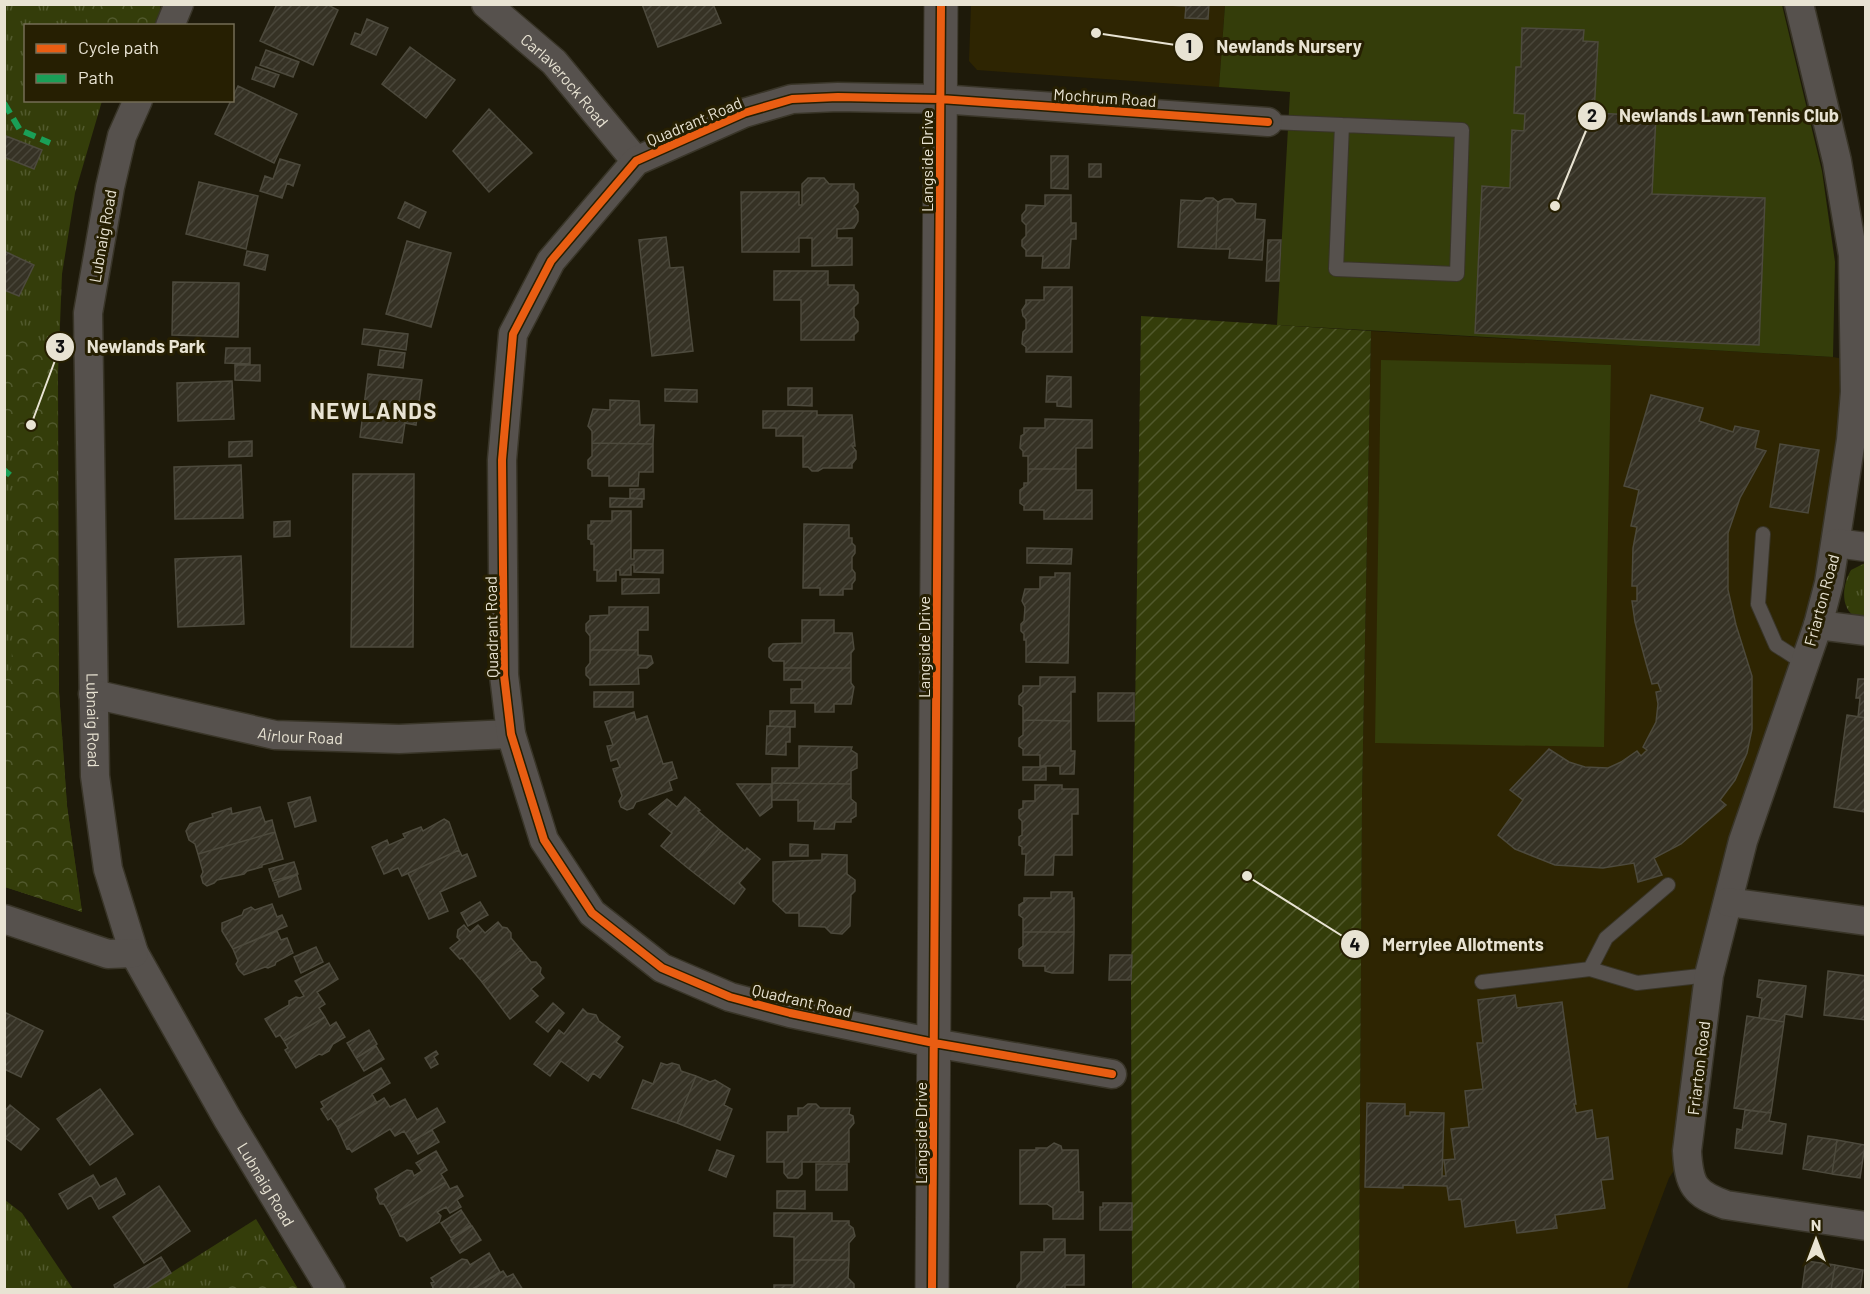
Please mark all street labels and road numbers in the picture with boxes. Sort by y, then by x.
street label: Carlaverock Road [518,29,613,130]
street label: Mochrum Road [1053,84,1157,110]
street label: Quadrant Road [643,92,745,150]
street label: Langside Drive [917,110,936,212]
street label: Lubnaig Road [84,188,120,284]
street label: Friarton Road [1800,552,1842,648]
street label: Quadrant Road [481,576,501,678]
street label: Langside Drive [914,596,933,698]
street label: Lubnaig Road [84,673,104,768]
street label: Airlour Road [256,722,343,747]
street label: Quadrant Road [750,979,854,1021]
street label: Friarton Road [1683,1020,1713,1116]
street label: Langside Drive [911,1082,930,1184]
street label: Lubnaig Road [234,1139,299,1229]

